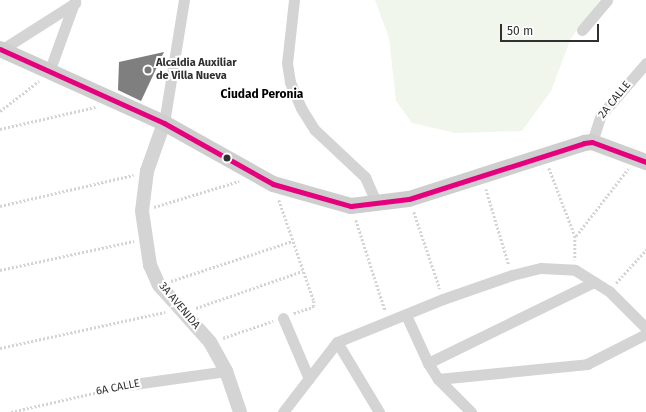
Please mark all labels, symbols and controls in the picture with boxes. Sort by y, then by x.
scale bar [502,16,601,42]
text: 50 m [507,24,533,38]
place label: Alcaldia Auxiliar de Villa Nueva [156,57,237,83]
marker: Alcaldia Auxiliar de Villa Nueva [143,65,153,75]
street label: 2A CALLE [596,79,634,121]
district label: Ciudad Peronia [221,88,303,102]
unlabelled marker [222,153,232,163]
street label: 3A AVENIDA [156,280,202,332]
street label: 6A CALLE [95,377,141,399]

